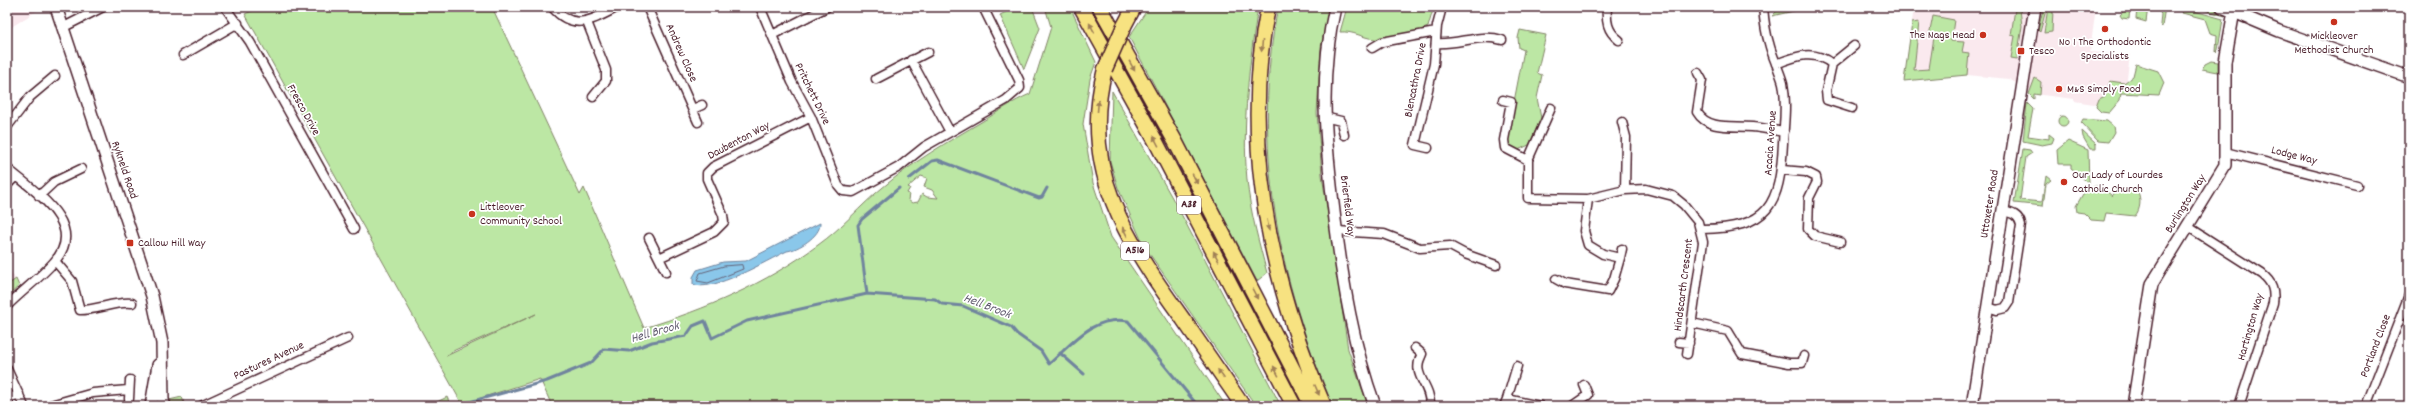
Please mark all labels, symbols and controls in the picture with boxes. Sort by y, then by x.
marker: Mickleover Methodist Church [2329,17,2339,27]
street label: Andrew Close [661,21,701,85]
one-way arrow [1089,22,1096,33]
marker: No 1 The Orthodontic Specialists [2100,24,2110,34]
place label: The Nags Head [1909,27,1975,44]
place label: Mickleover Methodist Church [2295,28,2374,59]
marker: The Nags Head [1978,30,1988,40]
place label: No 1 The Orthodontic Specialists [2059,34,2151,65]
one-way arrow [1259,40,1266,52]
street label: Blencathra Drive [1400,41,1432,119]
place label: Tesco [2029,43,2054,60]
marker: Tesco [2016,46,2026,56]
street label: Pritchett Drive [790,60,834,128]
one-way arrow [1129,60,1136,71]
street label: Fresco Drive [282,81,324,139]
place label: M&S Simply Food [2067,81,2141,98]
marker: M&S Simply Food [2054,84,2064,94]
one-way arrow [1095,100,1102,112]
street label: Acacia Avenue [1760,110,1782,176]
street label: Daubenton Way [705,117,774,165]
one-way arrow [1152,135,1159,147]
street label: Rykneld Road [106,139,142,201]
street label: Lodge Way [2269,142,2320,170]
place label: Our Lady of Lourdes Catholic Church [2072,167,2163,198]
street label: Uttoxeter Road [1976,169,2004,239]
street label: Burlington Way [2161,170,2211,237]
one-way arrow [1192,173,1198,185]
street label: Brierfield Way [1335,174,1359,239]
marker: Our Lady of Lourdes Catholic Church [2059,177,2069,187]
road number: A38 [1177,196,1201,214]
place label: Littleover Community School [480,199,562,230]
marker: Littleover Community School [467,209,477,219]
one-way arrow [1265,219,1271,231]
one-way arrow [1122,226,1128,237]
place label: Callow Hill Way [138,235,206,252]
street label: Hindscarth Crescent [1670,237,1698,332]
marker: Callow Hill Way [125,238,135,248]
road number: A516 [1121,242,1149,260]
one-way arrow [1213,250,1219,262]
water label: Hell Brook [961,289,1015,325]
one-way arrow [1252,289,1259,300]
street label: Hartington Way [2233,290,2269,363]
street label: Portland Close [2356,312,2396,380]
water label: Hell Brook [629,317,683,349]
street label: Pastures Avenue [231,337,307,385]
one-way arrow [1273,366,1280,377]
one-way arrow [1217,369,1225,379]
one-way arrow [1315,384,1321,396]

